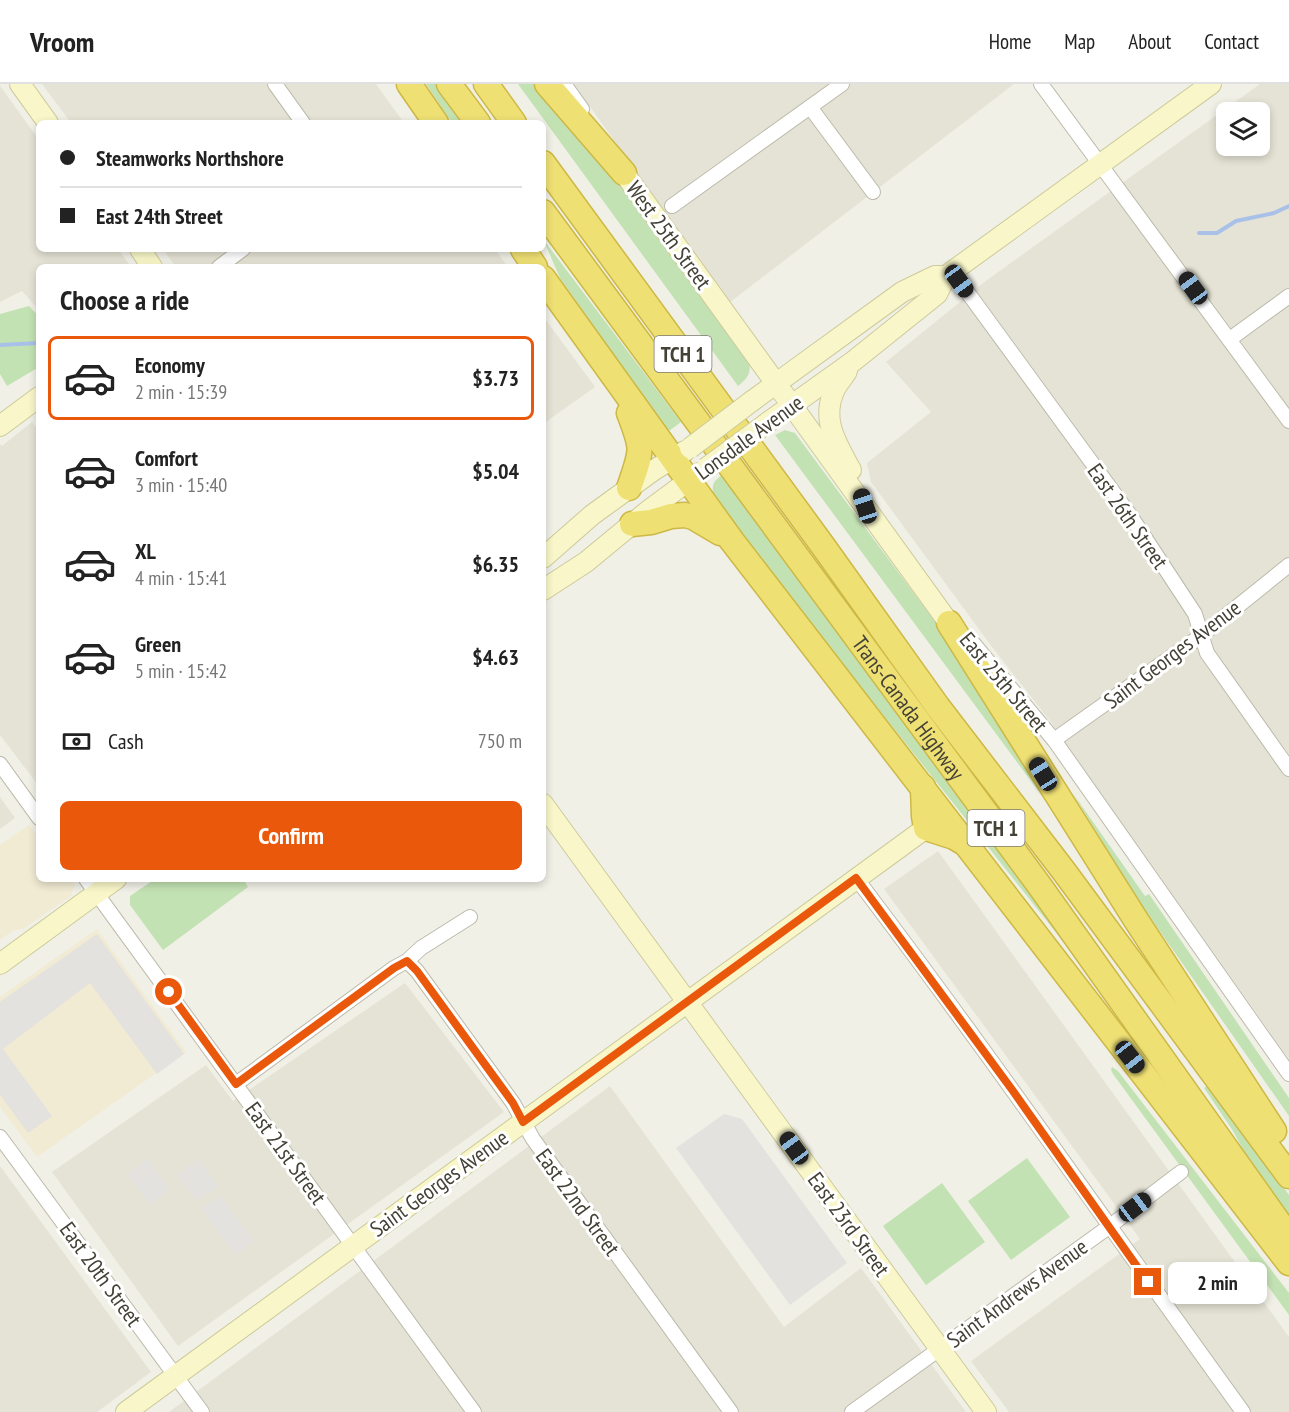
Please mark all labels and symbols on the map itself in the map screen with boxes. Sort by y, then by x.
street label: West 25th Street [620,175,718,295]
car [941,261,977,301]
car [1175,268,1211,308]
road number: TCH 1 [654,336,712,372]
street label: Lonsdale Avenue [689,388,809,486]
street label: East 26th Street [1082,458,1174,574]
car [851,486,879,526]
street label: Saint Georges Avenue [1098,593,1246,715]
street label: East 25th Street [954,626,1054,738]
street label: Trans-Canada Highway [846,630,971,786]
car [1026,754,1060,794]
road number: TCH 1 [968,810,1024,846]
route start [155,978,182,1005]
car [1112,1037,1148,1077]
street label: East 21st Street [239,1096,333,1210]
street label: Saint Georges Avenue [364,1123,514,1243]
car [776,1128,812,1168]
street label: East 22nd Street [530,1143,626,1261]
street label: East 23rd Street [802,1166,896,1282]
car [1115,1189,1155,1225]
street label: East 20th Street [54,1216,148,1332]
street label: Saint Andrews Avenue [941,1232,1093,1354]
callout: 2 min [1169,1261,1268,1303]
route end [1134,1268,1161,1295]

